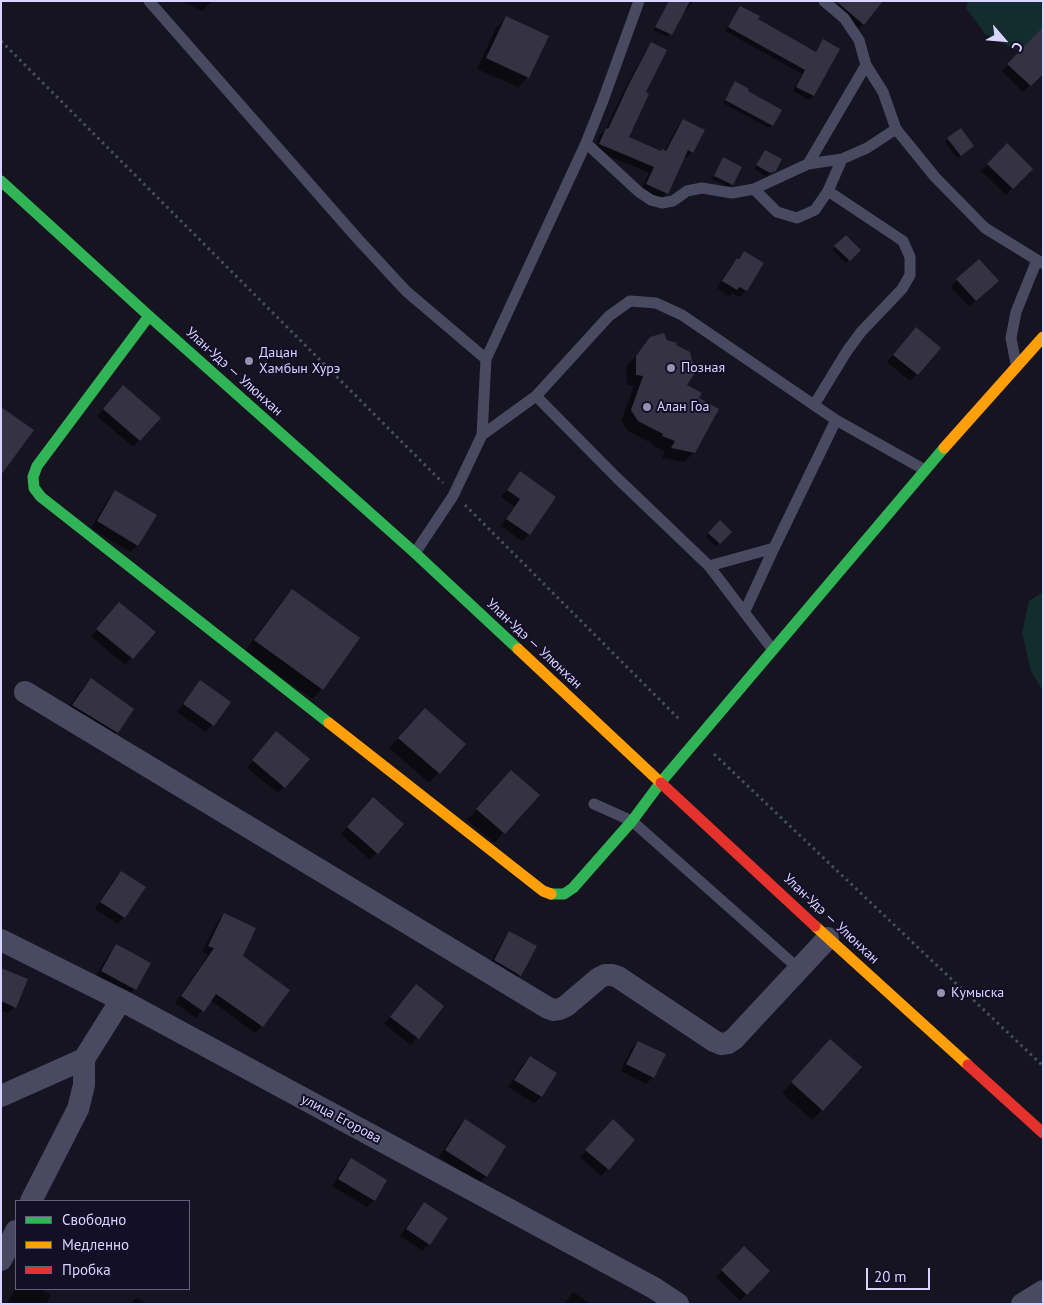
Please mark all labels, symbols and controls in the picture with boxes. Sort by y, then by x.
north arrow [979,15,1029,65]
text: С [1008,39,1027,54]
street label: Улан-Удэ — Улюнхан [182,324,286,420]
place label: Дацан Хамбын Хурэ [259,345,340,378]
marker: Дацан Хамбын Хурэ [243,355,255,367]
place label: Позная [681,360,725,376]
marker: Позная [665,362,677,374]
place label: Алан Гоа [657,399,709,415]
marker: Алан Гоа [641,401,653,413]
street label: Улан-Удэ — Улюнхан [483,595,585,693]
street label: Улан-Удэ — Улюнхан [780,870,882,968]
place label: Кумыска [951,985,1004,1001]
marker: Кумыска [935,987,947,999]
street label: улица Егорова [298,1091,384,1147]
legend [15,1200,190,1290]
text: Свободно [62,1210,126,1229]
text: Медленно [62,1235,129,1254]
scale bar [869,1258,933,1290]
text: Пробка [62,1260,111,1279]
text: 20 m [874,1267,907,1286]

